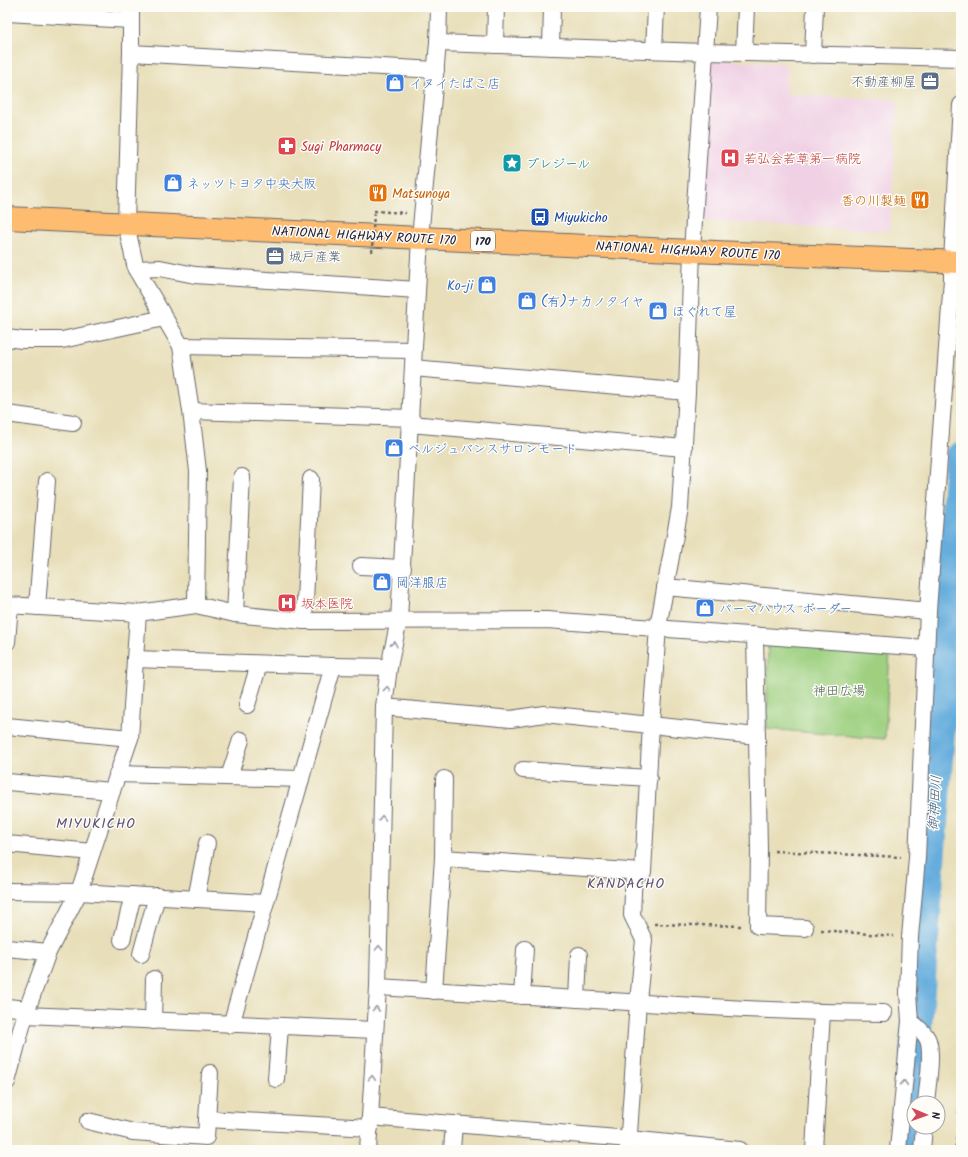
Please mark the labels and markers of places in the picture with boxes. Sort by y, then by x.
office icon: 不動産柳屋 [919,70,941,92]
shop icon: イヌイたばこ店 [384,72,406,94]
place label: 不動産柳屋 [851,72,916,93]
place label: イヌイたばこ店 [409,74,500,95]
pharmacy icon: Sugi Pharmacy [276,135,298,157]
place label: Sugi Pharmacy [301,137,382,158]
hospital icon: 若弘会若草第一病院 [719,147,741,169]
place label: 若弘会若草第一病院 [744,149,861,170]
place icon: プレジール [501,152,523,174]
place label: プレジール [526,154,590,175]
shop icon: ネッツトヨタ中央大阪 [162,172,184,194]
place label: ネッツトヨタ中央大阪 [187,174,316,195]
restaurant icon: Matsunoya [367,182,389,204]
place label: Matsunoya [392,184,450,205]
restaurant icon: 香の川製麺 [909,189,931,211]
place label: 香の川製麺 [841,191,906,212]
bus stop icon: Miyukicho [529,206,551,228]
place label: Miyukicho [554,208,608,229]
office icon: 城戸産業 [264,245,286,267]
place label: 城戸産業 [289,247,341,268]
shop icon: Ko-ji [476,274,498,296]
place label: Ko-ji [447,276,474,297]
shop icon: (有)ナカノタイヤ [516,290,538,312]
place label: (有)ナカノタイヤ [541,292,644,313]
shop icon: ほぐれて屋 [647,300,669,322]
place label: ほぐれて屋 [672,302,736,323]
shop icon: ベルジュバンスサロンモード [383,437,405,459]
place label: ベルジュバンスサロンモード [408,439,577,460]
shop icon: 岡洋服店 [371,571,393,593]
place label: 岡洋服店 [396,573,448,594]
hospital icon: 坂本医院 [276,592,298,614]
place label: 坂本医院 [301,594,353,615]
shop icon: パーマハウス ボーダー [694,597,716,619]
place label: パーマハウス ボーダー [719,599,852,620]

